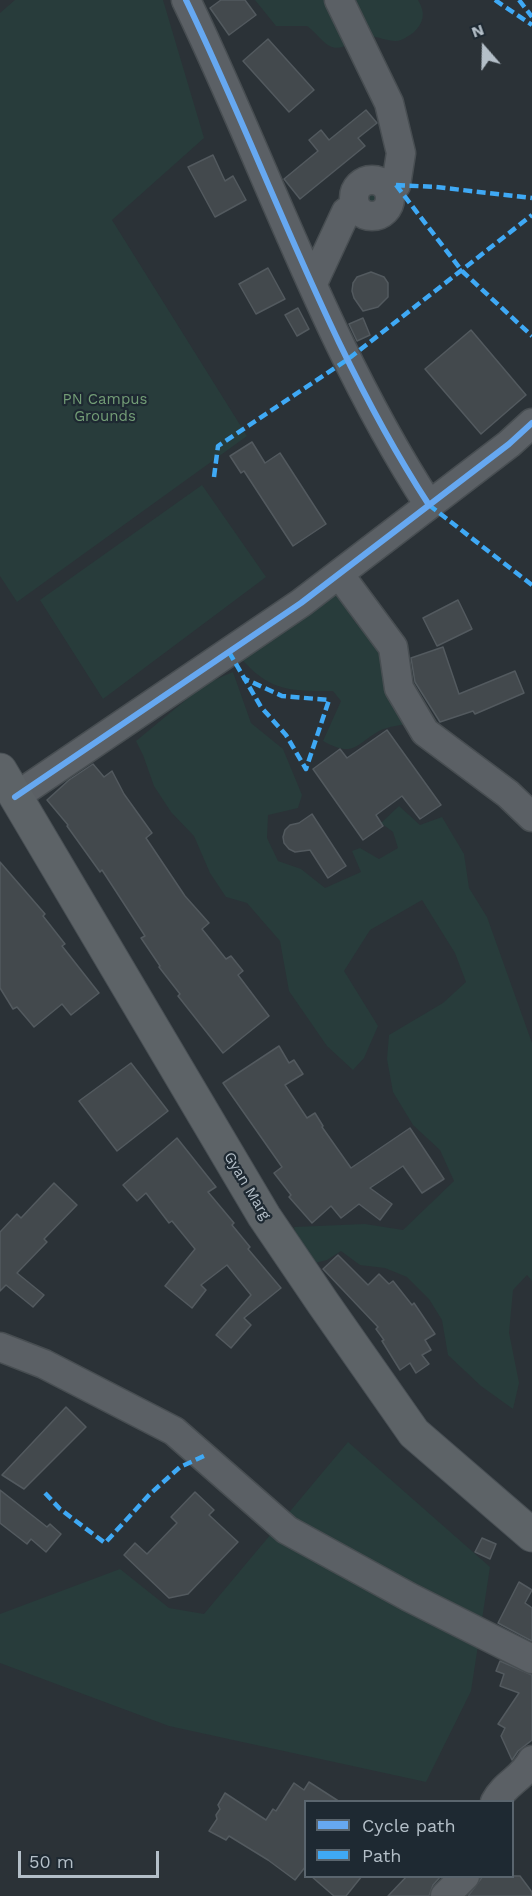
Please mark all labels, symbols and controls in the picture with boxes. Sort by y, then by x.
north arrow [454,18,514,78]
text: N [469,20,486,42]
park label: PN Campus Grounds [63,391,147,426]
street label: Gyan Marg [220,1149,274,1223]
legend [304,1800,514,1878]
text: Cycle path [362,1815,456,1836]
scale bar [21,1839,162,1877]
text: Path [362,1845,402,1866]
text: 50 m [29,1851,74,1872]

